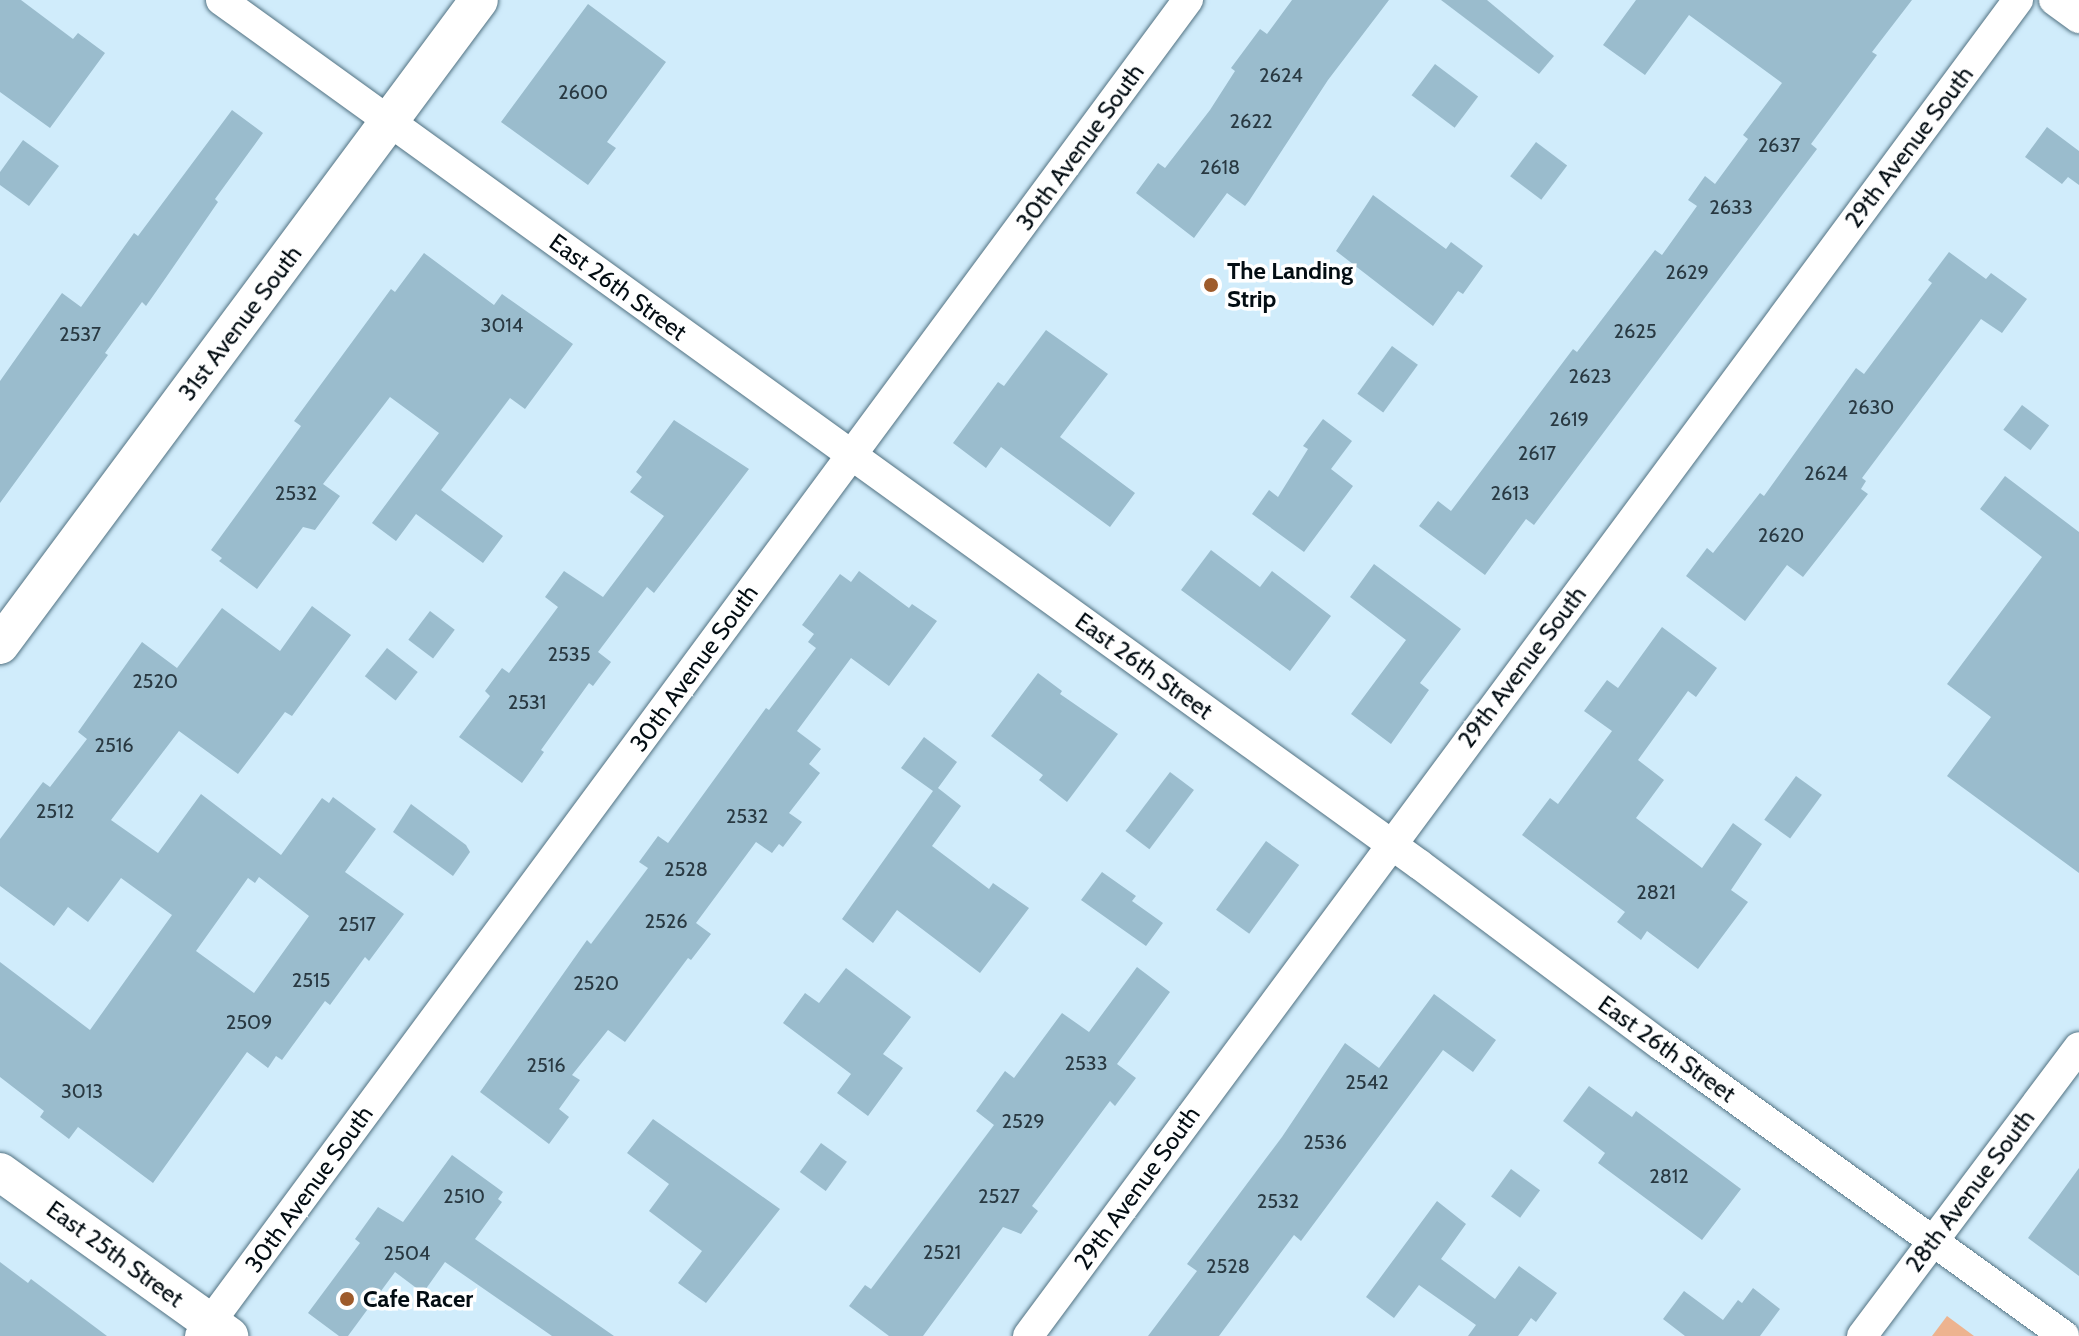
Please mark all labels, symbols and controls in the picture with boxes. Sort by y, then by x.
street label: 30th Avenue South [1010,58,1150,236]
street label: 29th Avenue South [1839,60,1979,234]
house number: 2624 [1259,63,1303,87]
house number: 2600 [558,80,608,104]
house number: 2622 [1230,109,1272,133]
house number: 2637 [1758,133,1800,157]
house number: 2618 [1200,155,1240,179]
house number: 2633 [1709,195,1753,219]
street label: East 26th Street [544,228,692,346]
street label: 31st Avenue South [172,240,308,406]
place label: The Landing Strip [1227,257,1353,313]
house number: 2629 [1665,260,1709,284]
marker: The Landing Strip [1202,276,1220,294]
house number: 3014 [481,313,523,337]
house number: 2625 [1613,319,1657,343]
house number: 2537 [59,322,101,346]
house number: 2623 [1568,364,1612,388]
house number: 2630 [1848,395,1894,419]
house number: 2619 [1549,407,1589,431]
house number: 2617 [1518,441,1556,465]
house number: 2624 [1804,461,1848,485]
house number: 2532 [275,481,317,505]
house number: 2613 [1490,481,1530,505]
house number: 2620 [1758,523,1804,547]
street label: 30th Avenue South [624,579,764,757]
street label: 29th Avenue South [1452,580,1592,754]
street label: East 26th Street [1070,607,1218,725]
house number: 2535 [548,642,590,666]
house number: 2520 [132,669,178,693]
house number: 2531 [508,690,546,714]
house number: 2516 [94,733,134,757]
house number: 2512 [36,799,74,823]
house number: 2532 [726,804,768,828]
house number: 2528 [664,857,708,881]
house number: 2821 [1636,880,1676,904]
house number: 2526 [644,909,688,933]
house number: 2517 [338,912,376,936]
house number: 2515 [292,968,330,992]
house number: 2520 [573,971,619,995]
street label: East 26th Street [1593,990,1741,1108]
house number: 2509 [226,1010,272,1034]
house number: 2533 [1065,1051,1107,1075]
house number: 2516 [526,1053,566,1077]
house number: 2542 [1345,1070,1389,1094]
house number: 3013 [61,1079,103,1103]
street label: 30th Avenue South [239,1100,379,1278]
street label: 29th Avenue South [1068,1101,1206,1275]
street label: 28th Avenue South [1900,1104,2040,1278]
house number: 2529 [1001,1109,1045,1133]
house number: 2536 [1303,1130,1347,1154]
house number: 2812 [1649,1164,1689,1188]
house number: 2510 [443,1184,485,1208]
house number: 2527 [978,1184,1020,1208]
house number: 2532 [1257,1189,1299,1213]
street label: East 25th Street [41,1195,189,1313]
house number: 2521 [923,1240,961,1264]
house number: 2504 [384,1241,430,1265]
house number: 2528 [1206,1254,1250,1278]
place label: Cafe Racer [363,1285,473,1313]
marker: Cafe Racer [338,1290,356,1308]

